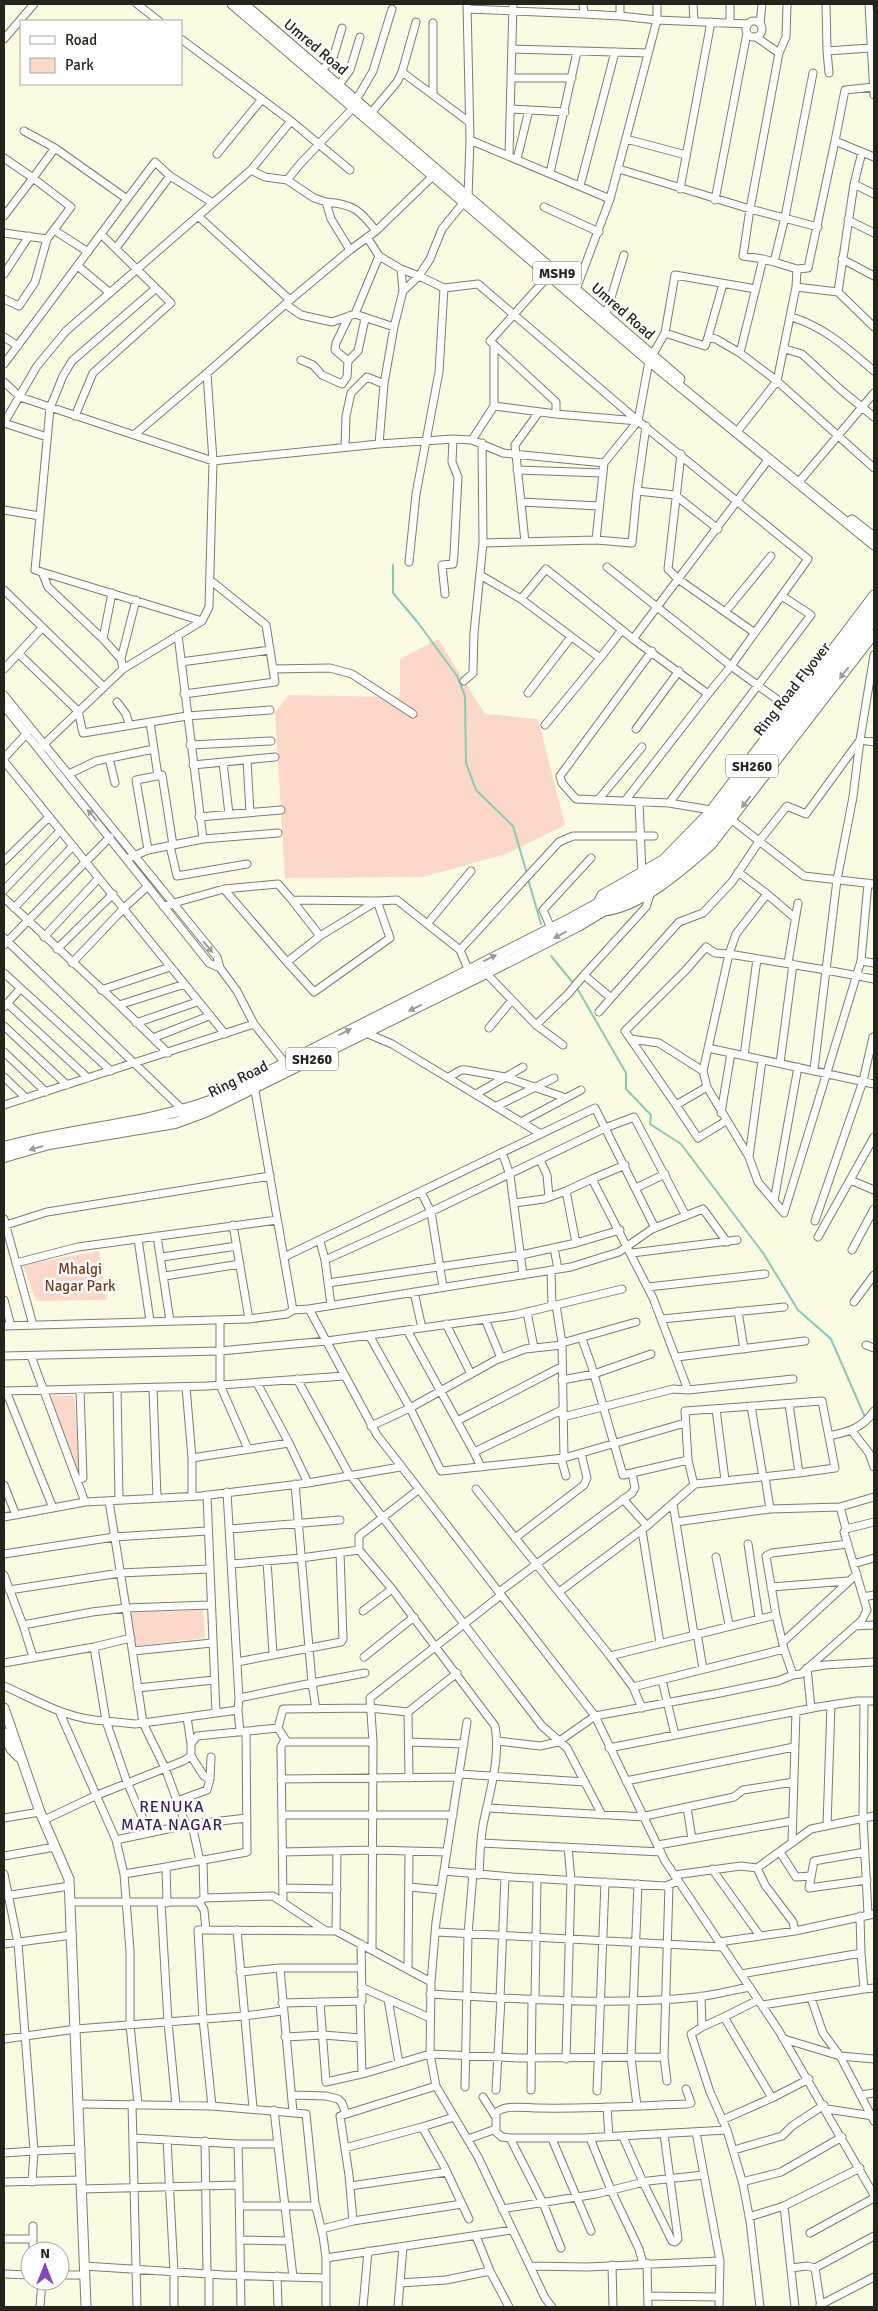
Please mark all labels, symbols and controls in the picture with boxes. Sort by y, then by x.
street label: Umred Road [280,15,352,79]
legend [20,20,182,85]
text: Road [65,31,97,49]
text: Park [65,56,94,74]
road number: MSH9 [533,262,581,284]
street label: Umred Road [588,279,658,343]
street label: Ring Road Flyover [750,638,834,739]
one-way arrow [839,666,850,679]
road number: SH260 [726,754,778,778]
one-way arrow [740,795,751,808]
one-way arrow [86,809,97,822]
one-way arrow [553,931,568,939]
one-way arrow [202,941,213,953]
one-way arrow [483,954,497,962]
one-way arrow [408,1004,423,1012]
one-way arrow [338,1028,353,1036]
road number: SH260 [286,1048,338,1070]
street label: Ring Road [205,1057,271,1101]
one-way arrow [29,1144,44,1152]
park label: Mhalgi Nagar Park [45,1260,116,1295]
district label: RENUKA MATA NAGAR [121,1797,223,1835]
north arrow [20,2241,70,2291]
text: N [40,2245,50,2262]

